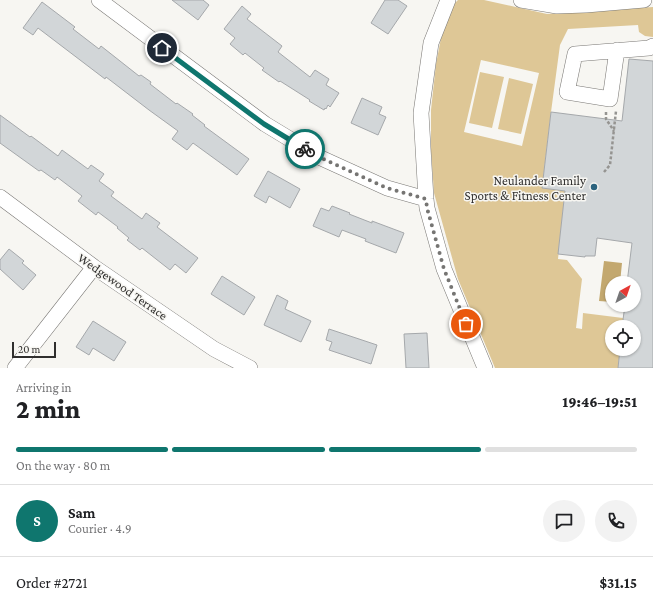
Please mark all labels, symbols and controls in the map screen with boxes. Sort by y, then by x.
pin [145,31,179,65]
icon: home [151,37,173,59]
courier [285,129,325,169]
icon: bike [294,138,316,160]
place label: Neulander Family Sports & Fitness Center [465,173,587,203]
marker: Neulander Family Sports & Fitness Center [589,182,599,192]
street label: Wedgewood Terrace [75,250,171,323]
north arrow [605,276,641,312]
map controls [605,276,641,356]
pin [449,307,483,341]
icon: bag [455,313,477,335]
button: locate [605,320,641,356]
scale bar [12,340,56,359]
text: 20 m [18,343,40,355]
text: Arriving in [16,380,72,395]
text: 19:46–19:51 [562,394,637,410]
text: 2 min [16,395,80,424]
text: On the way · 80 m [16,458,110,473]
button: chat [543,500,585,542]
button: phone [595,500,637,542]
text: Sam [68,505,96,521]
text: S [33,513,41,529]
text: Courier · 4.9 [68,521,132,536]
text: Order #2721 [16,575,87,591]
text: $31.15 [599,575,637,591]

